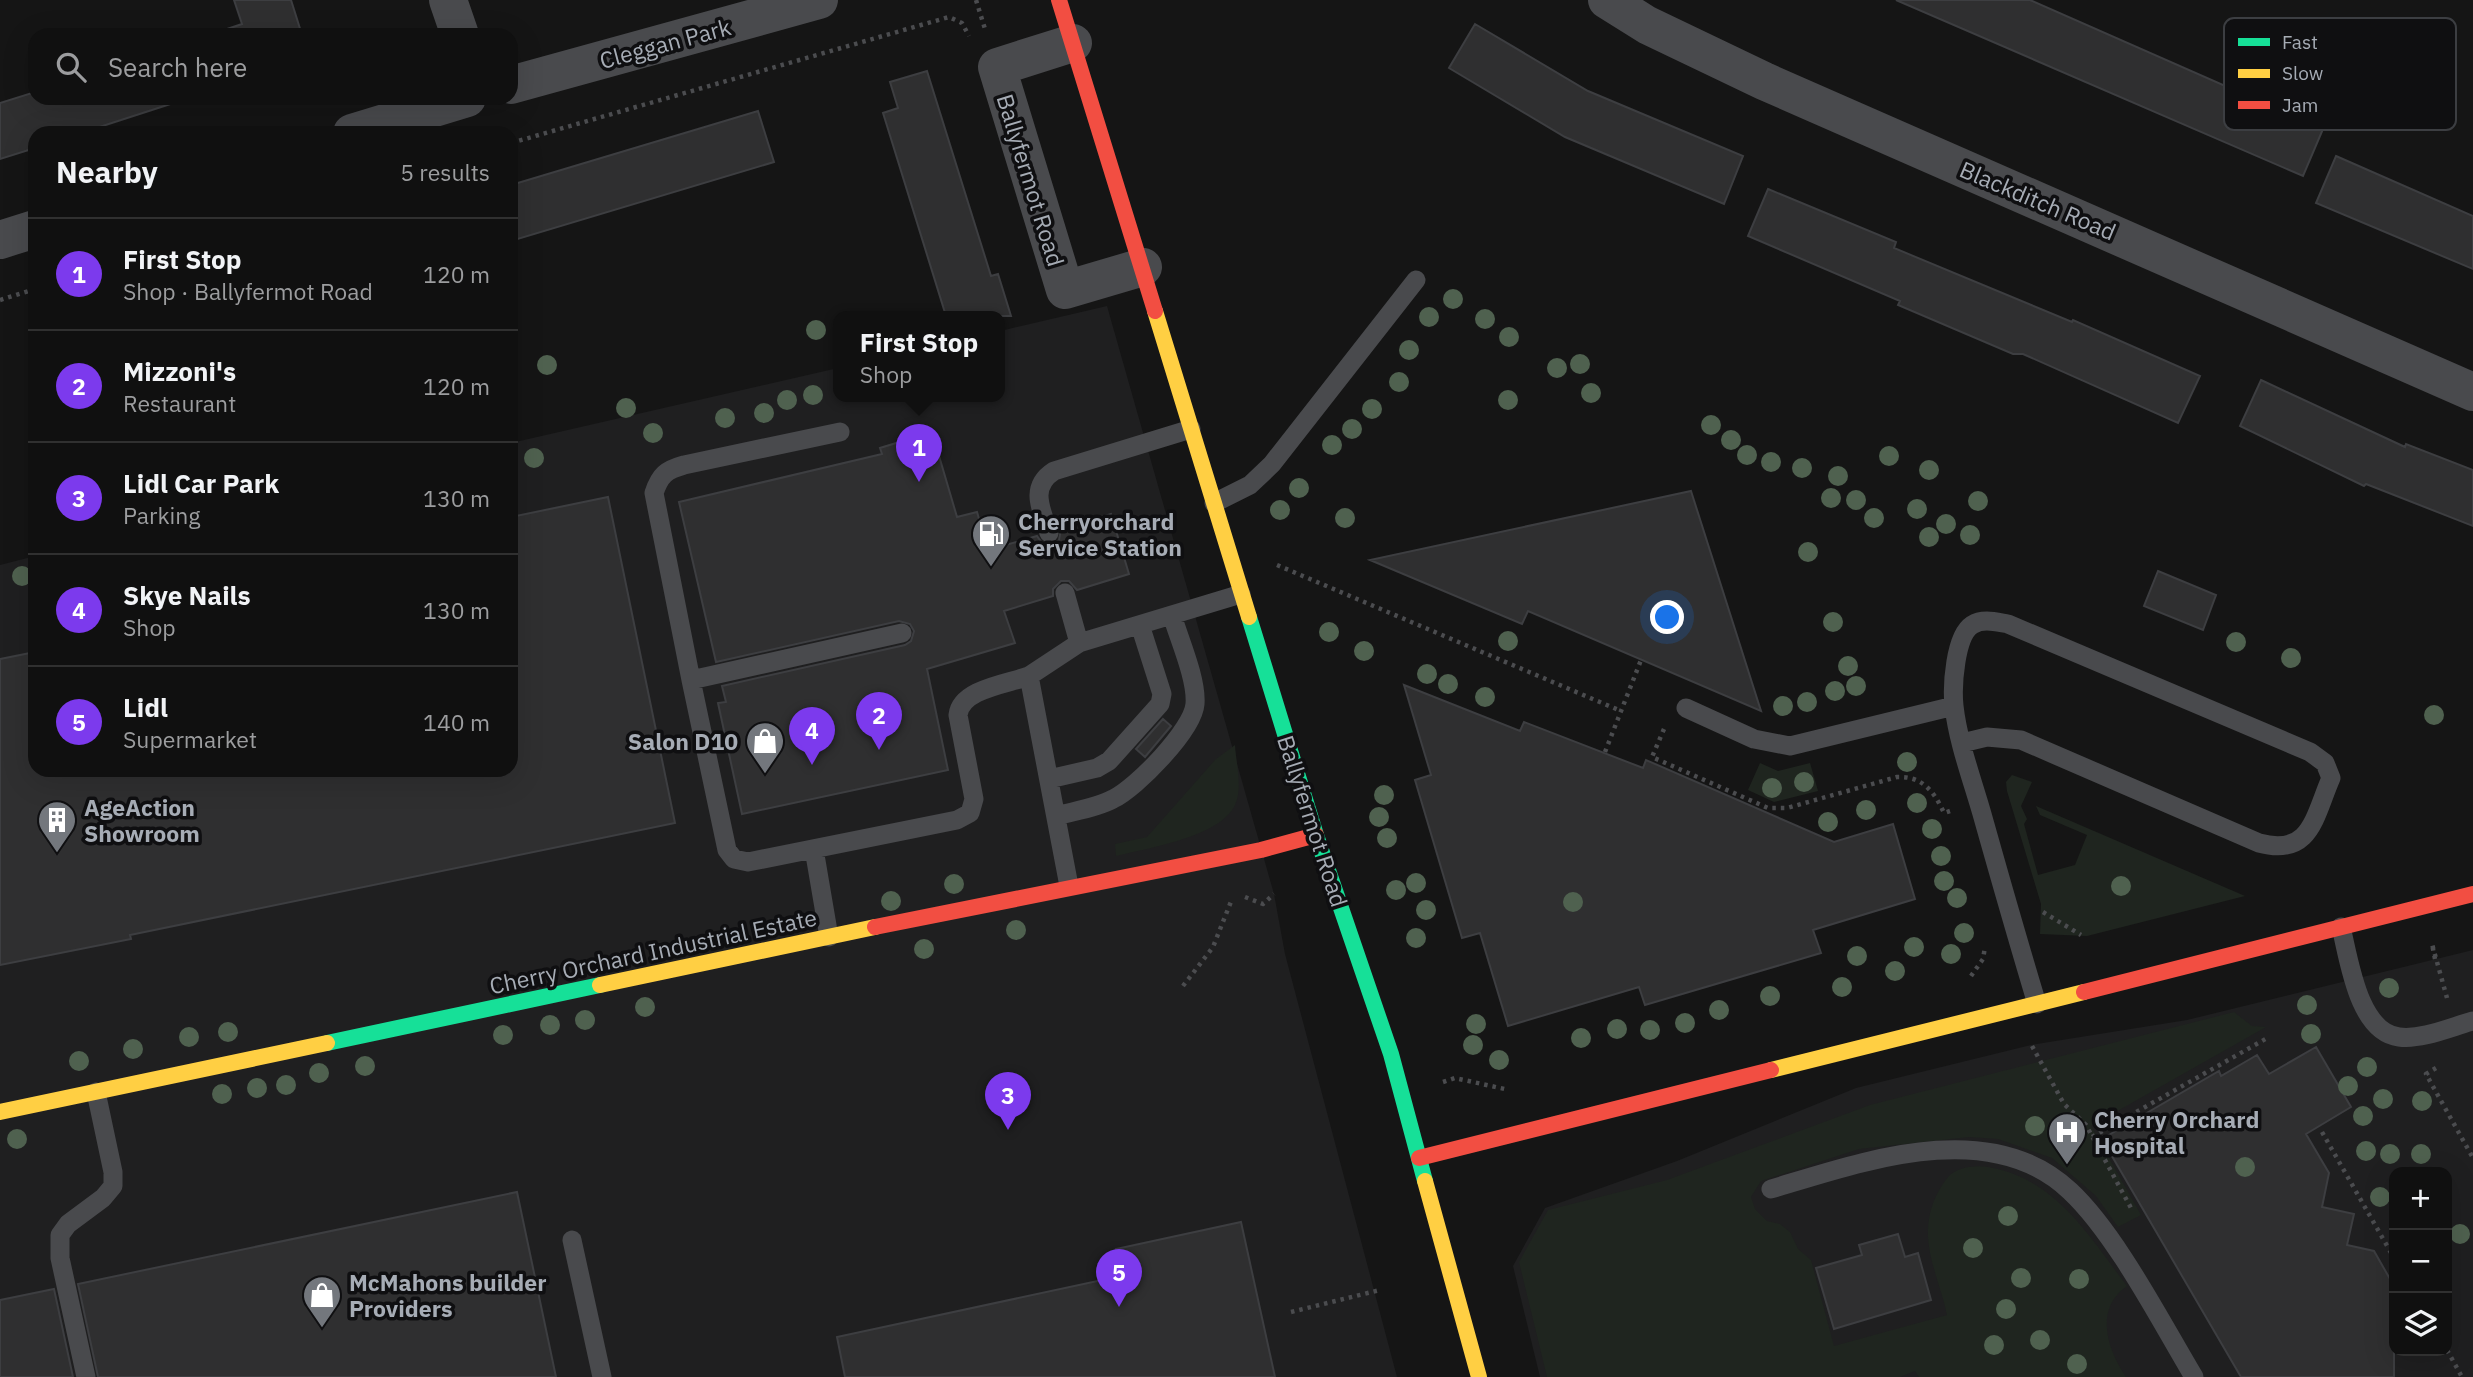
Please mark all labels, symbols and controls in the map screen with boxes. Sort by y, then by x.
street label: Cleggan Park [596,11,734,75]
legend [2224,18,2456,130]
search box [28,28,518,105]
text: Fast [2282,30,2318,54]
icon: search [52,48,90,86]
text: Search here [108,50,247,84]
text: Slow [2282,61,2323,85]
street label: Ballyfermot Road [991,90,1071,270]
text: Jam [2282,93,2318,117]
text: Nearby [56,152,158,191]
street label: Blackditch Road [1955,154,2121,246]
text: 5 results [400,157,490,187]
text: First Stop [123,242,242,276]
text: 1 [72,259,86,289]
text: 120 m [423,259,490,289]
text: Shop · Ballyfermot Road [123,276,373,306]
popup [833,311,1005,402]
text: First Stop [860,325,978,359]
text: Mizzoni's [123,354,236,388]
text: Shop [860,359,912,389]
text: 2 [72,371,86,401]
text: 120 m [423,371,490,401]
text: Restaurant [123,388,236,418]
pin: 1 [896,424,942,482]
text: Lidl Car Park [123,466,279,500]
text: 3 [72,483,86,513]
text: 130 m [423,483,490,513]
text: Parking [123,500,201,530]
place label: Cherryorchard Service Station [1018,506,1182,562]
fuel station icon: Cherryorchard Service Station [970,513,1012,568]
text: Skye Nails [123,578,251,612]
text: 4 [72,595,86,625]
text: 130 m [423,595,490,625]
your location [1650,600,1684,634]
text: Shop [123,612,176,642]
text: Lidl [123,690,168,724]
pin: 2 [856,692,902,750]
text: 5 [72,707,86,737]
text: 140 m [423,707,490,737]
pin: 4 [789,707,835,765]
shop icon: Salon D10 [744,720,786,775]
text: Supermarket [123,724,257,754]
place label: Salon D10 [628,726,738,756]
street label: Ballyfermot Road [1271,731,1355,911]
place label: AgeAction Showroom [84,792,200,848]
building icon: AgeAction Showroom [36,799,78,854]
street label: Cherry Orchard Industrial Estate [487,902,819,1000]
pin: 3 [985,1072,1031,1130]
place label: Cherry Orchard Hospital [2094,1104,2260,1160]
hospital icon: Cherry Orchard Hospital [2046,1111,2088,1166]
map controls [2389,1167,2452,1356]
button: + [2389,1167,2452,1230]
button: − [2389,1230,2452,1293]
pin: 5 [1096,1249,1142,1307]
place label: McMahons builder Providers [349,1267,547,1323]
shop icon: McMahons builder Providers [301,1274,343,1329]
button: layers [2389,1293,2452,1356]

